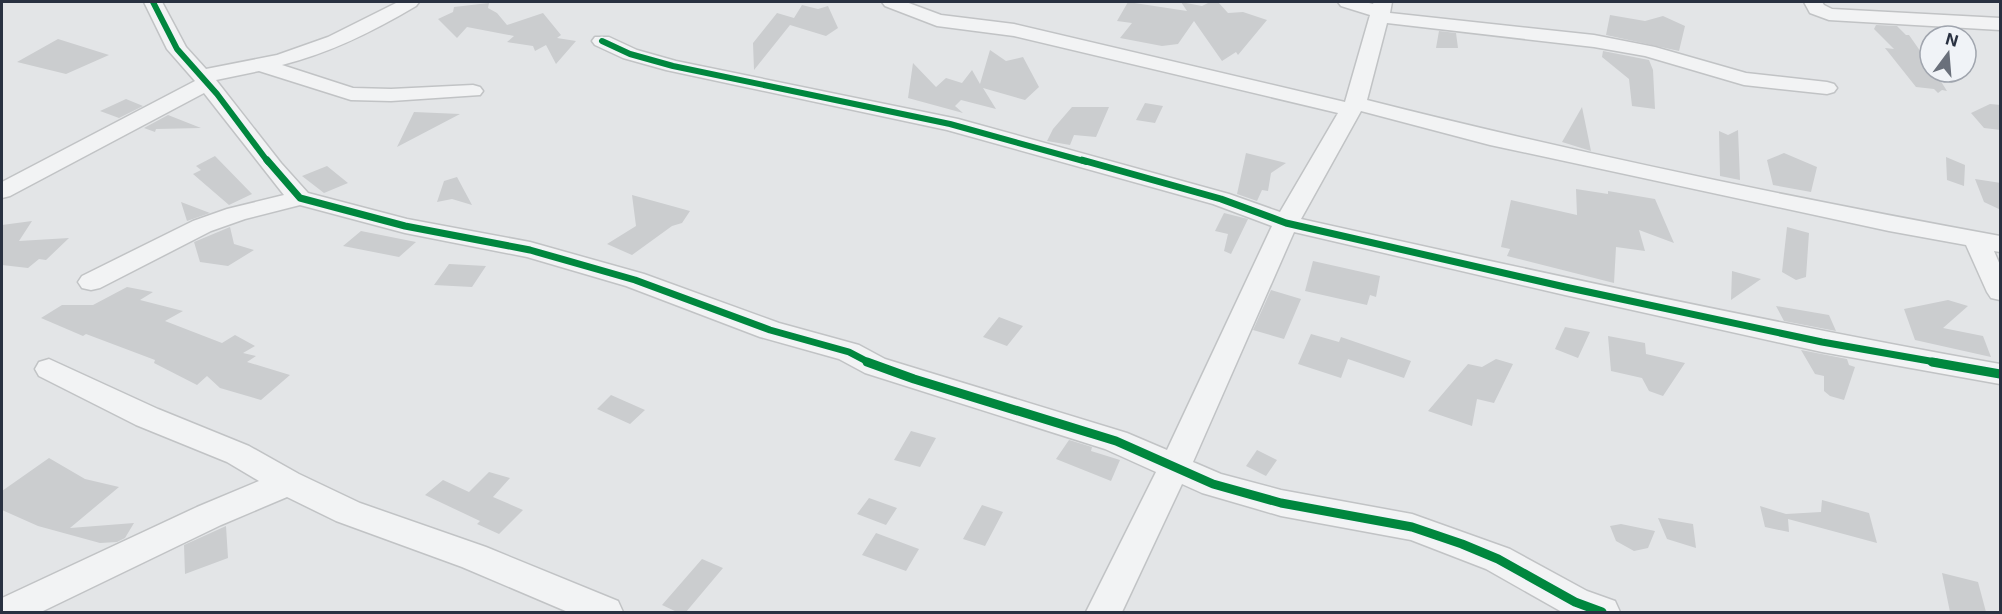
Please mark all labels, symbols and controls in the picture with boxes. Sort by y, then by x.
north arrow [1918,24,1978,84]
text: N [1944,28,1961,51]

